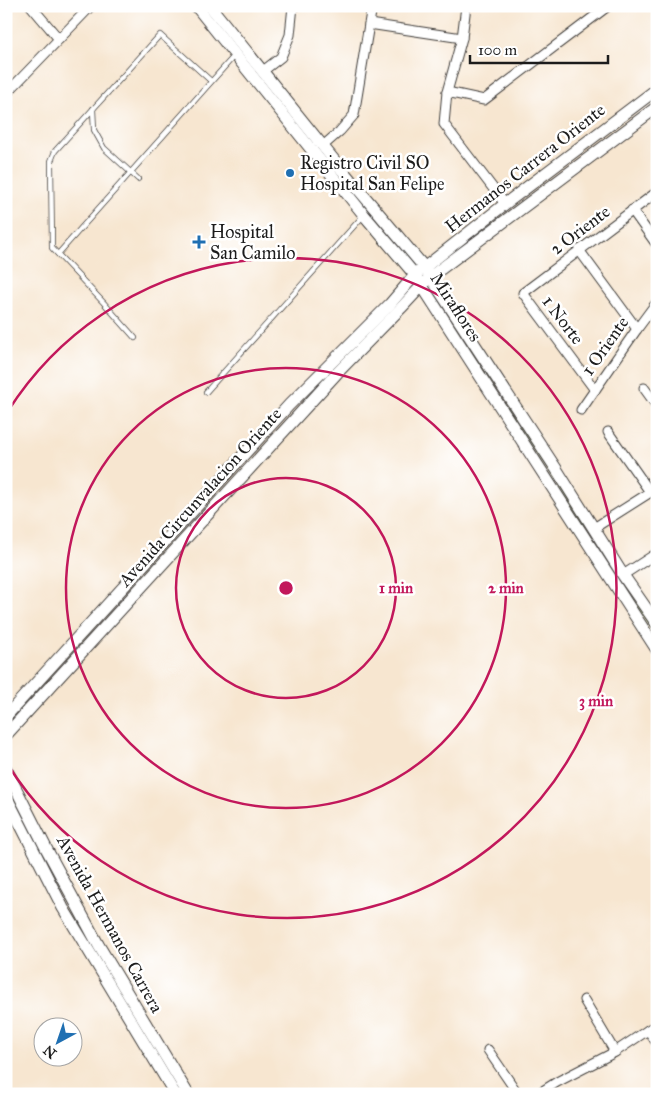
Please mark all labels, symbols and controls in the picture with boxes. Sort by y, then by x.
scale bar [470,32,608,64]
text: 100 m [478,41,518,59]
street label: Hermanos Carrera Oriente [441,99,609,237]
place label: Registro Civil SO Hospital San Felipe [300,152,444,195]
marker: Registro Civil SO Hospital San Felipe [284,167,296,179]
street label: 2 Oriente [546,200,614,260]
place label: Hospital San Camilo [210,221,296,264]
marker: Hospital San Camilo [192,235,206,249]
street label: Miraflores [426,268,486,346]
street label: 1 Norte [537,291,589,349]
street label: 1 Oriente [577,312,633,380]
street label: Avenida Circunvalacion Oriente [113,403,286,592]
centre of rings [277,579,295,597]
text: 1 min [379,579,414,597]
text: 2 min [488,579,525,597]
text: 3 min [579,692,614,711]
street label: Avenida Hermanos Carrera [52,831,168,1017]
north arrow [32,1018,82,1068]
text: N [40,1041,60,1062]

